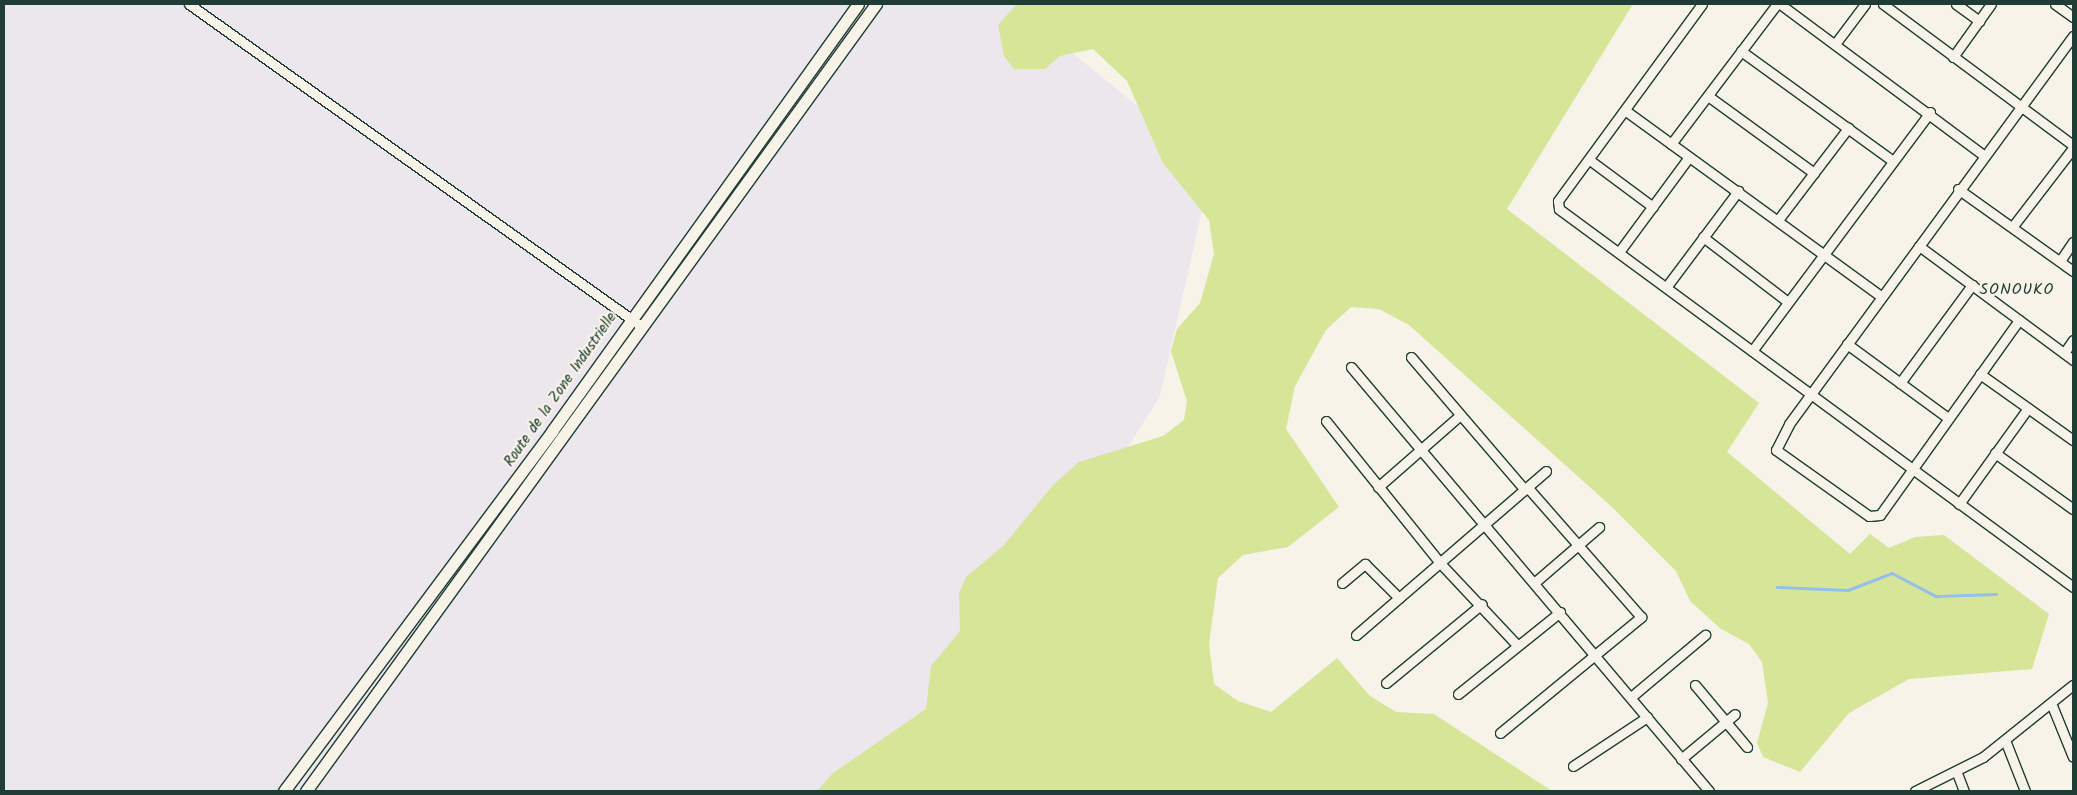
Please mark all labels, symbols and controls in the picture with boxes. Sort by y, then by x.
district label: SONOUKO [1979,280,2055,300]
street label: Route de la Zone Industrielle [501,309,621,471]

